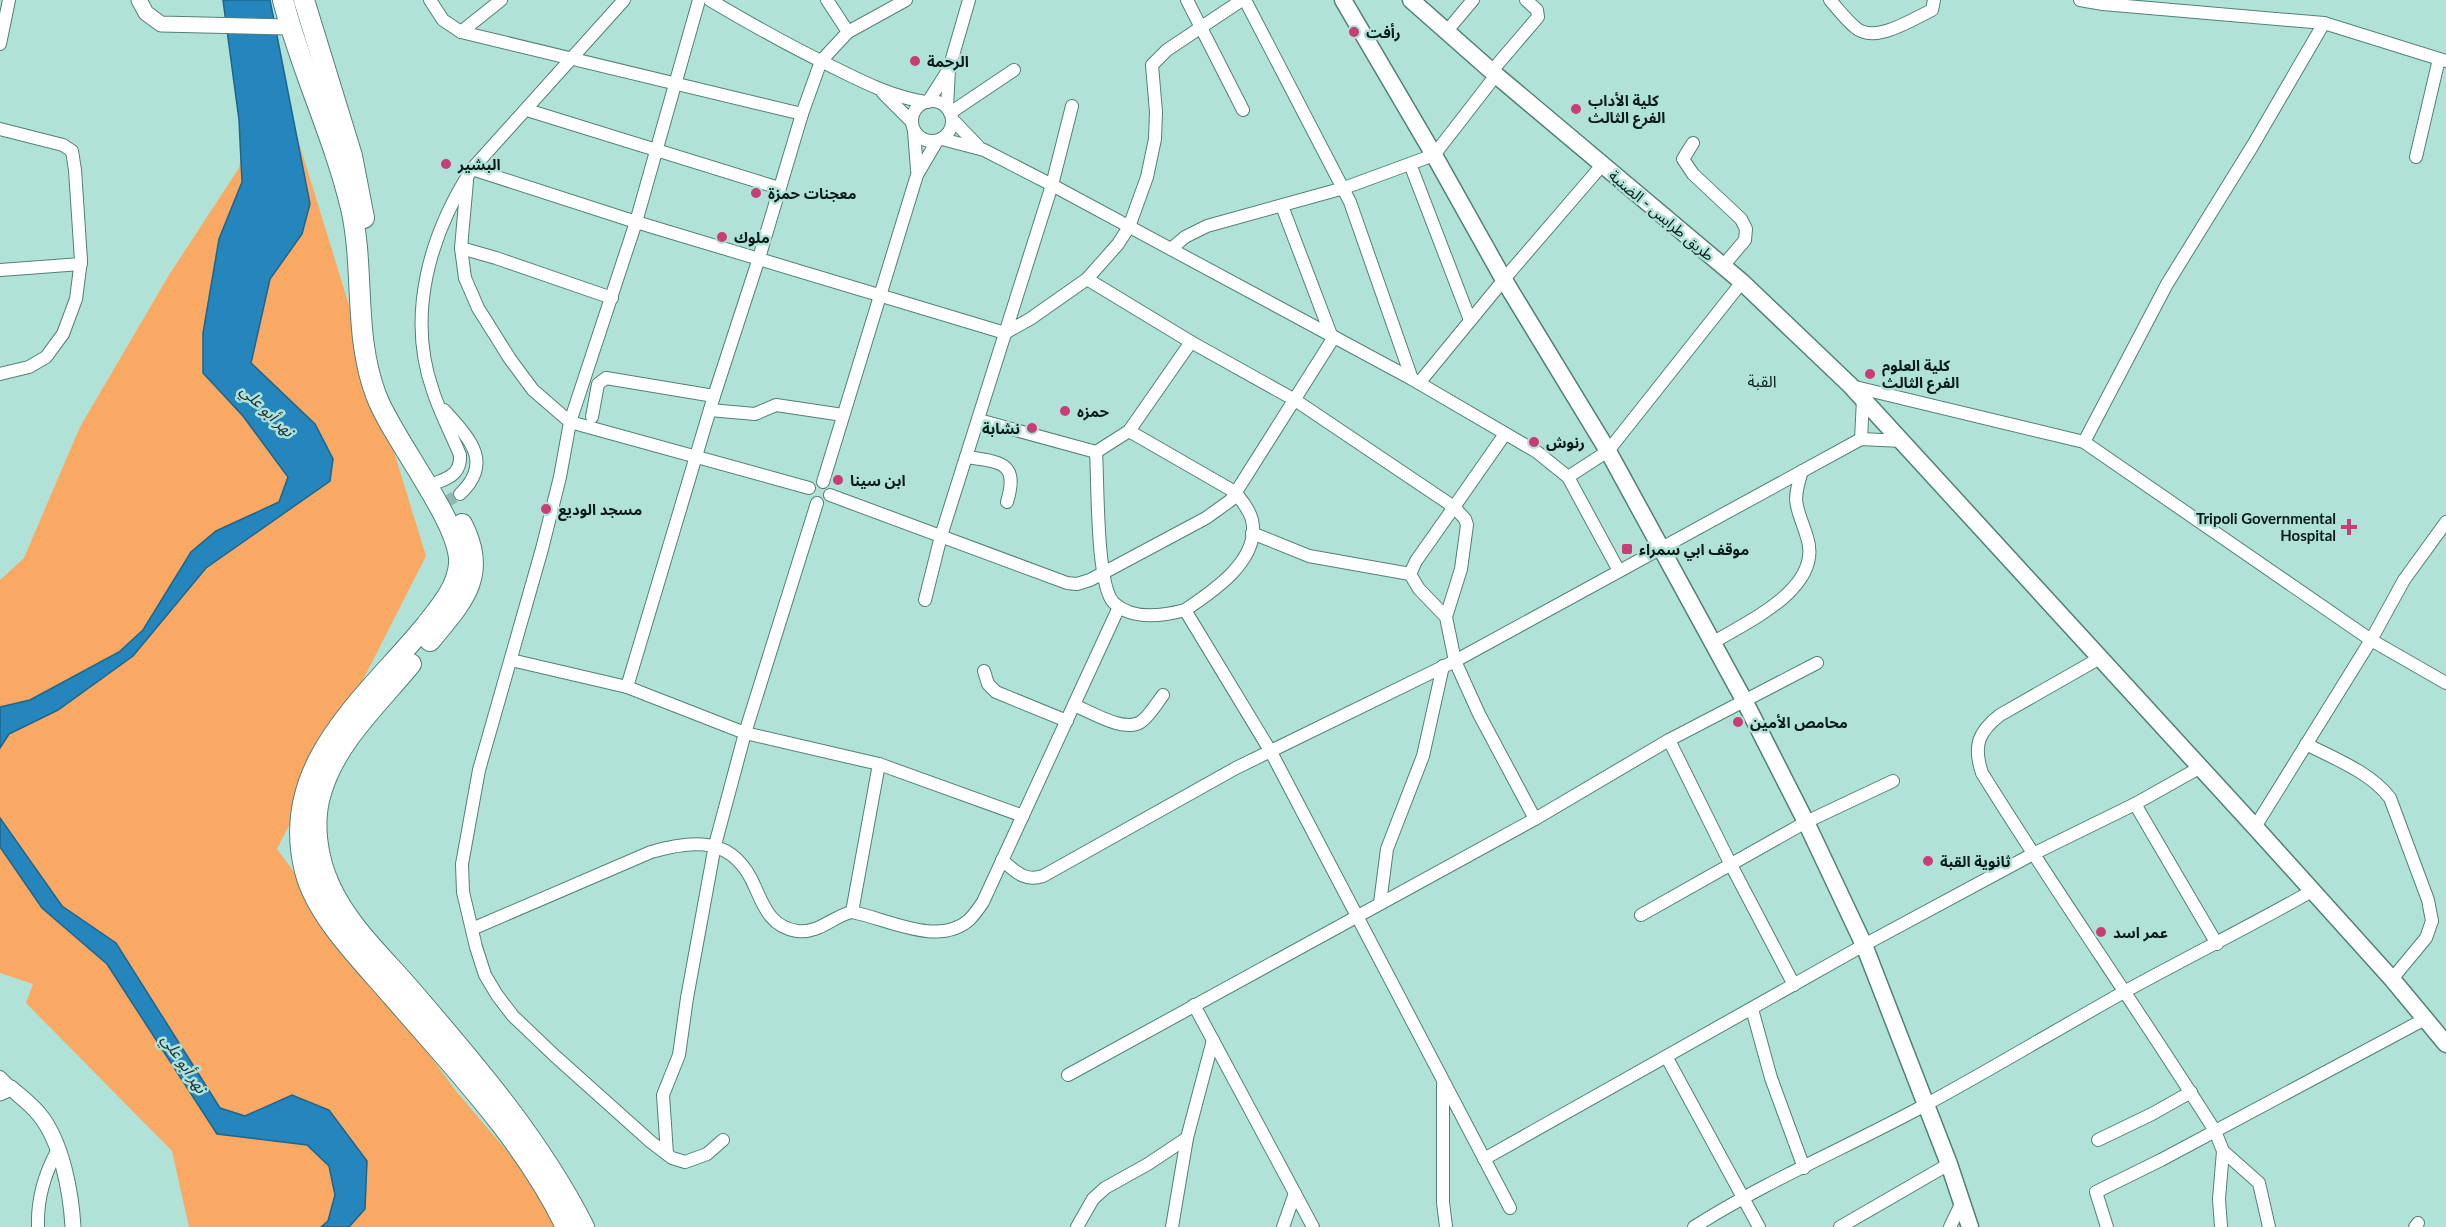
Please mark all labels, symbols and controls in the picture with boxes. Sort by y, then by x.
place label: رأفت [1366,23,1401,42]
marker: رأفت [1347,25,1361,39]
place label: الرحمة [927,52,969,71]
marker: الرحمة [908,54,922,68]
place label: كلية الأداب الفرع الثالث [1588,91,1665,129]
marker: كلية الأداب الفرع الثالث [1569,102,1583,116]
place label: البشير [457,155,500,174]
marker: البشير [439,157,453,171]
street label: طريق طرابس - الضنية [1605,166,1718,266]
place label: معجنات حمزة [768,184,856,203]
marker: معجنات حمزة [749,186,763,200]
place label: ملوك [734,228,770,247]
marker: ملوك [715,230,729,244]
place label: كلية العلوم الفرع الثالث [1882,356,1959,394]
marker: كلية العلوم الفرع الثالث [1863,367,1877,381]
district label: القبة [1747,371,1777,390]
water label: نهر أبو علي [234,380,300,444]
place label: حمزه [1077,402,1110,421]
marker: حمزه [1058,404,1072,418]
place label: نشابة [982,419,1020,437]
marker: نشابة [1025,421,1039,435]
place label: رنوش [1546,433,1585,452]
marker: رنوش [1527,435,1541,449]
place label: ابن سينا [850,471,906,490]
marker: ابن سينا [831,473,845,487]
place label: مسجد الوديع [558,500,642,521]
marker: مسجد الوديع [539,502,553,516]
place label: Tripoli Governmental Hospital [2196,509,2336,544]
marker: Tripoli Governmental Hospital [2340,518,2358,536]
place label: موقف ابي سمراء [1639,540,1749,561]
marker: موقف ابي سمراء [1620,542,1634,556]
place label: محامص الأمين [1750,713,1848,732]
marker: محامص الأمين [1731,715,1745,729]
place label: ثانوية القبة [1940,852,2011,871]
marker: ثانوية القبة [1921,854,1935,868]
place label: عمر اسد [2113,923,2168,942]
marker: عمر اسد [2094,925,2108,939]
water label: نهر أبو علي [155,1030,212,1100]

